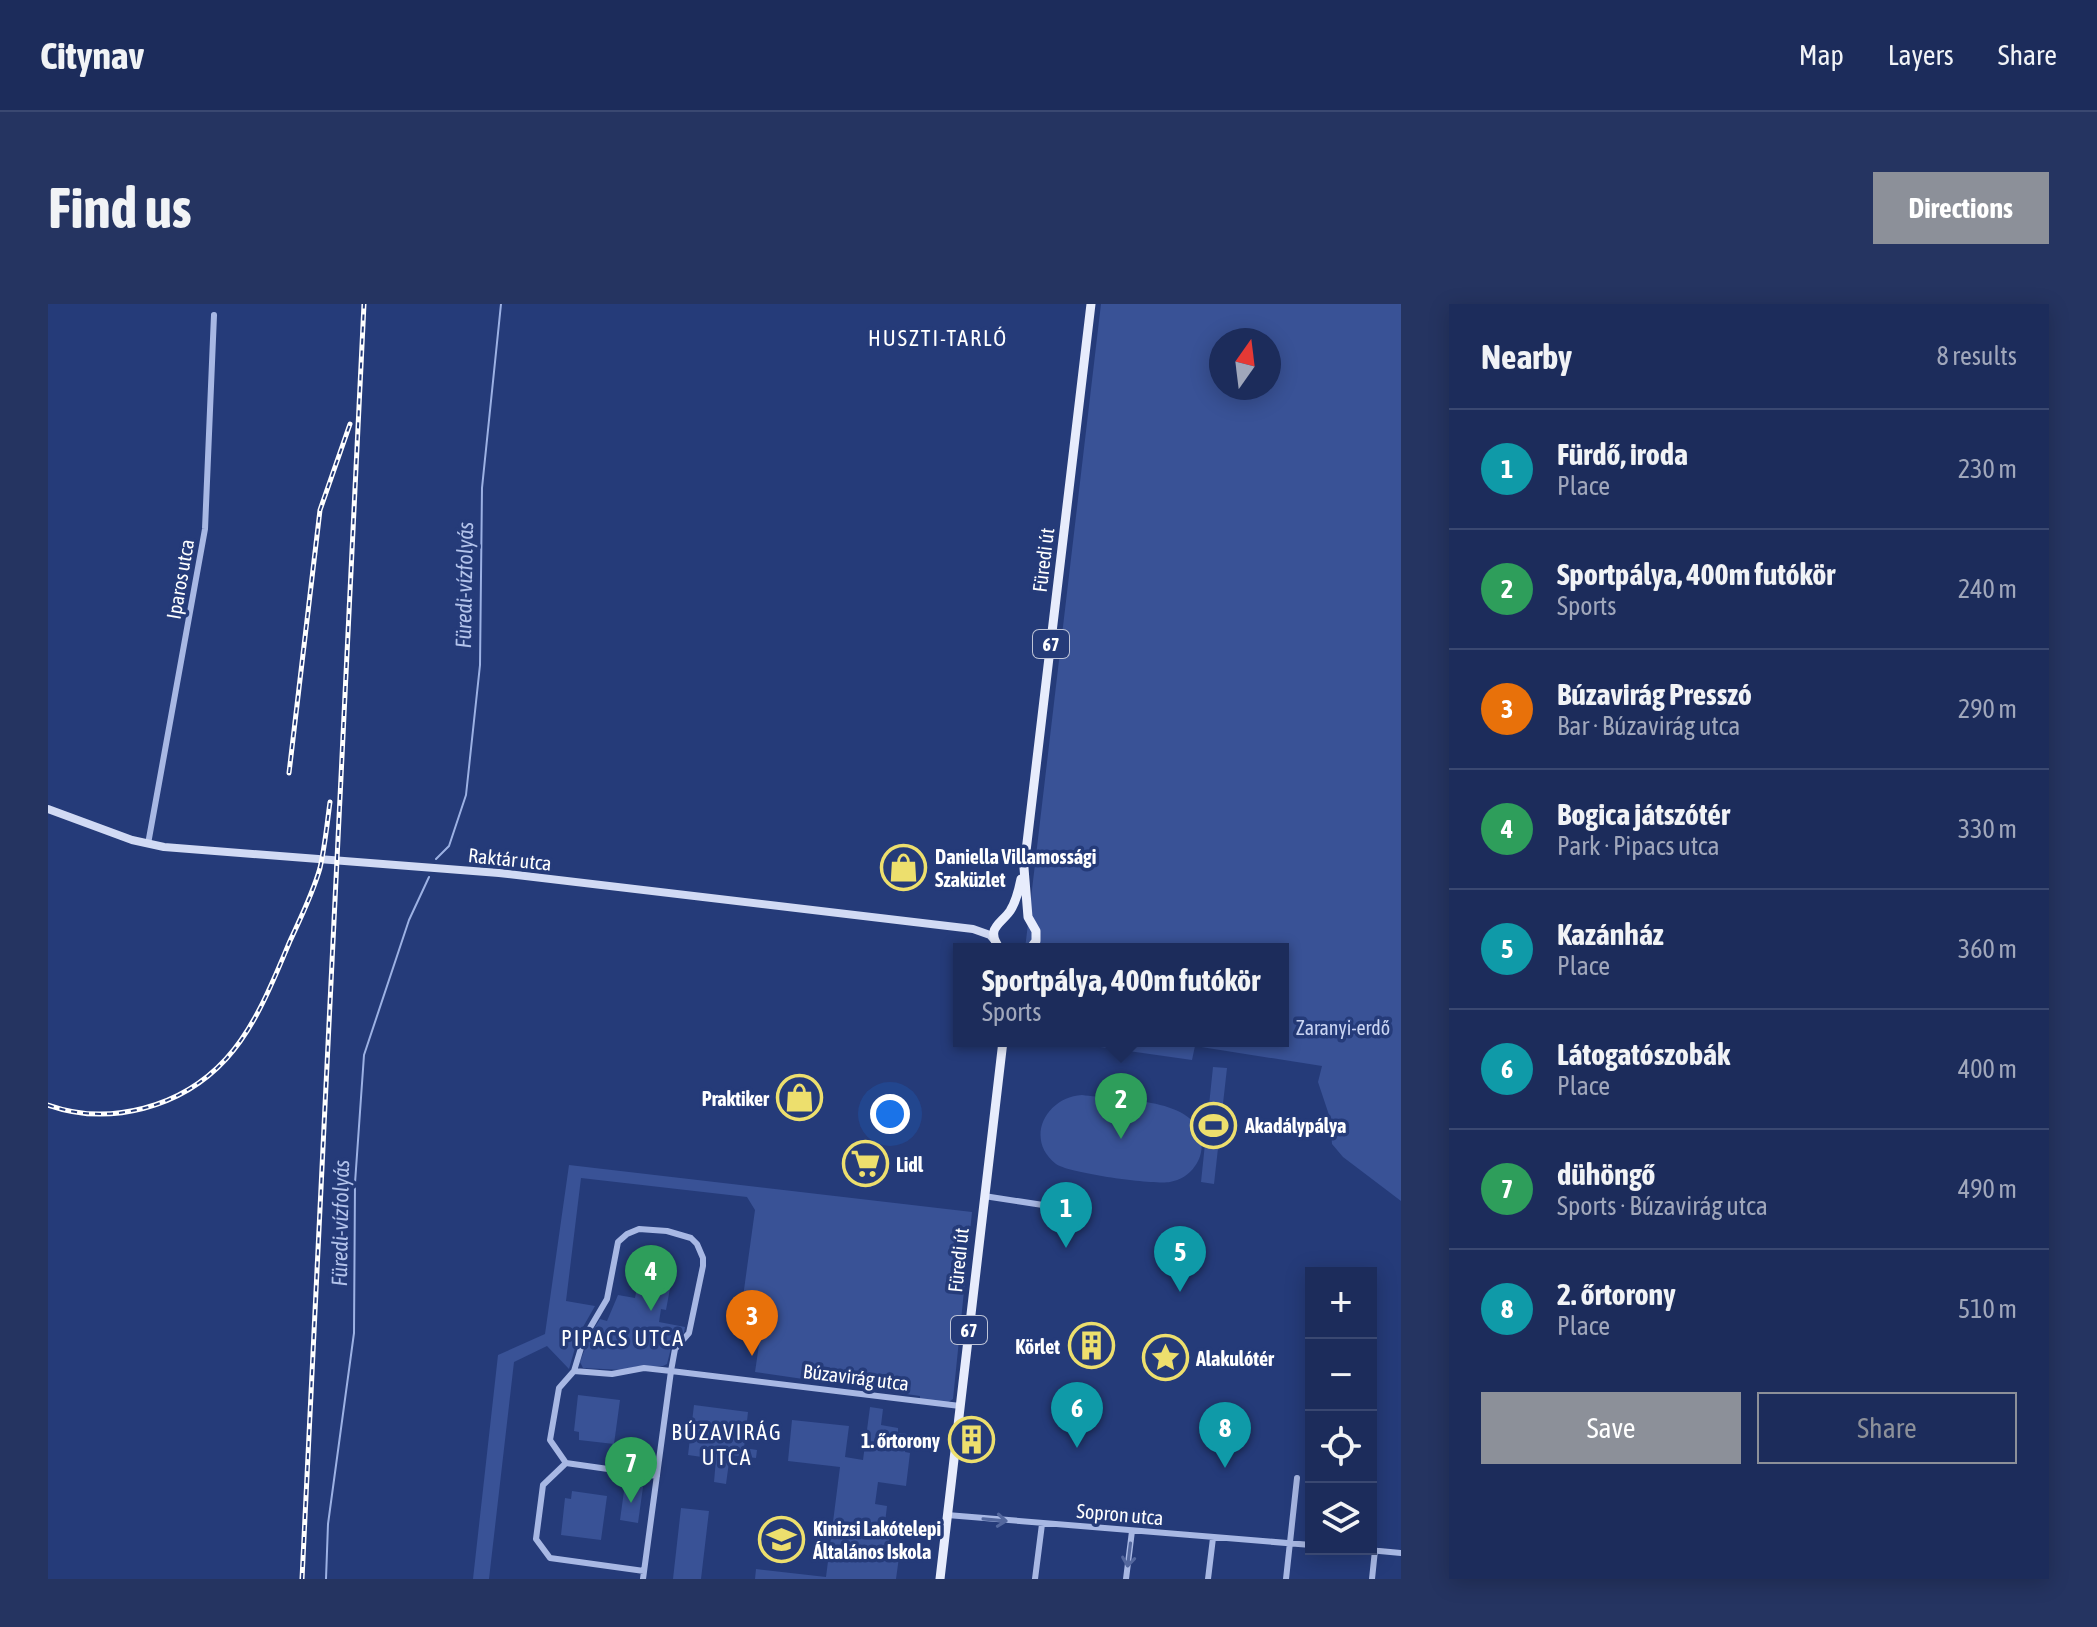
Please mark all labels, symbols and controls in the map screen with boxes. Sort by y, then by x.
text: Citynav [40,34,144,77]
text: Map [1799,39,1844,71]
text: Layers [1888,39,1954,71]
text: Share [1998,39,2057,71]
button: Directions [1873,172,2049,244]
text: Find us [48,176,192,240]
district label: HUSZTI-TARLÓ [868,325,1008,351]
north arrow [1209,328,1281,400]
text: Nearby [1481,337,1572,376]
text: 8 results [1936,341,2017,371]
text: Fürdő, iroda [1557,437,1688,471]
text: 1 [1501,454,1513,484]
text: 230 m [1958,454,2017,484]
text: Place [1557,471,1610,501]
water label: Füredi-vízfolyás [450,521,478,648]
street label: Füredi út [1028,526,1058,593]
street label: Iparos utca [162,537,198,621]
text: Sportpálya, 400m futókör [1557,557,1835,591]
text: 2 [1501,574,1513,604]
text: 240 m [1958,574,2017,604]
text: Sports [1557,591,1617,621]
road number: 67 [1033,630,1069,658]
text: Búzavirág Presszó [1557,677,1752,711]
text: 3 [1501,694,1513,724]
text: 290 m [1958,694,2017,724]
text: Bar · Búzavirág utca [1557,711,1740,741]
text: Bogica játszótér [1557,797,1730,831]
text: 4 [1501,814,1513,844]
text: 330 m [1958,814,2017,844]
text: Park · Pipacs utca [1557,831,1720,861]
street label: Raktár utca [467,843,553,875]
shop icon: Daniella Villamossági Szaküzlet [880,844,928,892]
place label: Daniella Villamossági Szaküzlet [935,845,1096,891]
text: Kazánház [1557,917,1664,951]
text: 5 [1501,934,1513,964]
text: 360 m [1958,934,2017,964]
popup [953,943,1289,1047]
text: Place [1557,951,1610,981]
text: Sportpálya, 400m futókör [982,963,1260,997]
text: Sports [982,997,1041,1027]
park label: Zaranyi-erdő [1296,1016,1390,1039]
text: Látogatószobák [1557,1037,1730,1071]
text: 6 [1501,1054,1513,1084]
text: 400 m [1958,1054,2017,1084]
text: Place [1557,1071,1610,1101]
pin: 2 [1095,1073,1147,1139]
shop icon: Praktiker [776,1074,824,1122]
place label: Praktiker [702,1087,770,1110]
your location [870,1094,910,1134]
sports icon: Akadálypálya [1190,1101,1238,1149]
place label: Akadálypálya [1244,1114,1346,1137]
supermarket icon: Lidl [841,1140,889,1188]
place label: Lidl [896,1153,924,1176]
text: dühöngő [1557,1157,1655,1191]
water label: Füredi-vízfolyás [326,1159,354,1286]
text: 7 [1501,1174,1513,1204]
text: 490 m [1958,1174,2017,1204]
pin: 1 [1040,1182,1092,1248]
text: Sports · Búzavirág utca [1557,1191,1768,1221]
street label: Füredi út [943,1226,973,1293]
pin: 5 [1154,1226,1206,1292]
pin: 4 [625,1245,677,1311]
map controls [1305,1267,1377,1555]
button: + [1305,1267,1377,1339]
text: 2. őrtorony [1557,1277,1676,1311]
pin: 3 [726,1290,778,1356]
text: 8 [1501,1294,1513,1324]
text: 510 m [1958,1294,2017,1324]
text: Place [1557,1311,1610,1341]
road number: 67 [951,1316,987,1344]
building icon: Körlet [1067,1322,1115,1370]
district label: PIPACS UTCA [561,1325,685,1351]
place icon: Alakulótér [1141,1334,1189,1382]
place label: Körlet [1015,1335,1060,1358]
button: − [1305,1339,1377,1411]
place label: Alakulótér [1195,1347,1275,1370]
street label: Búzavirág utca [802,1359,910,1395]
pin: 6 [1051,1382,1103,1448]
button: Save [1481,1392,1741,1464]
button: Share [1757,1392,2017,1464]
pin: 8 [1199,1402,1251,1468]
button: locate [1305,1411,1377,1483]
building icon: 1. őrtorony [947,1416,995,1464]
district label: BÚZAVIRÁG UTCA [671,1419,783,1470]
place label: 1. őrtorony [861,1429,941,1452]
pin: 7 [605,1437,657,1503]
button: layers [1305,1483,1377,1555]
street label: Sopron utca [1076,1499,1164,1529]
one-way arrow [981,1512,1008,1527]
school or university icon: Kinizsi Lakótelepi Általános Iskola [758,1515,806,1563]
place label: Kinizsi Lakótelepi Általános Iskola [812,1517,941,1563]
one-way arrow [1121,1541,1136,1568]

